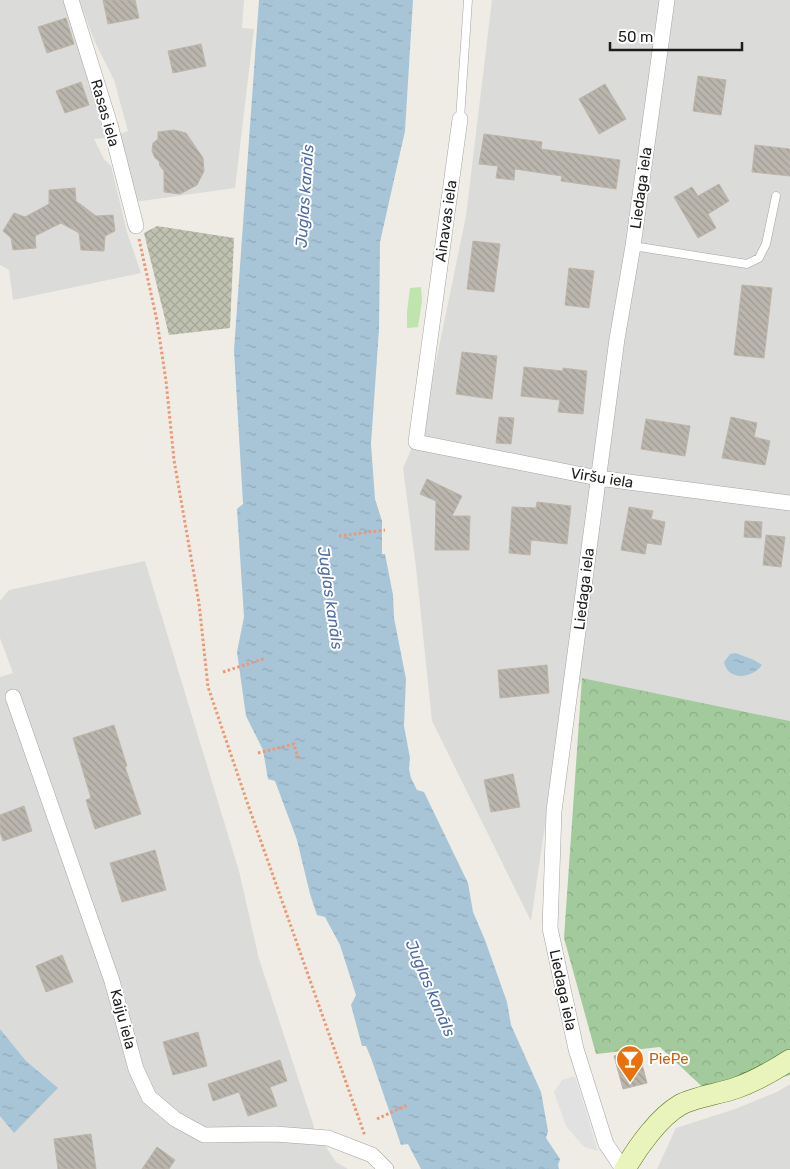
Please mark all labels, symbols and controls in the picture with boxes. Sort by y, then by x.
scale bar [610,20,742,52]
text: 50 m [618,28,653,46]
street label: Rasas iela [87,77,123,149]
water label: Juglas kanāls [291,144,318,248]
street label: Liedaga iela [626,146,656,230]
street label: Ainavas iela [431,179,461,263]
street label: Viršu iela [569,464,635,492]
water label: Juglas kanāls [314,546,347,651]
street label: Liedaga iela [570,547,598,631]
water label: Juglas kanāls [402,937,459,1040]
street label: Liedaga iela [546,948,580,1032]
street label: Kaiju iela [106,987,140,1051]
bar icon: PiePe [615,1044,645,1083]
place label: PiePe [649,1050,689,1068]

